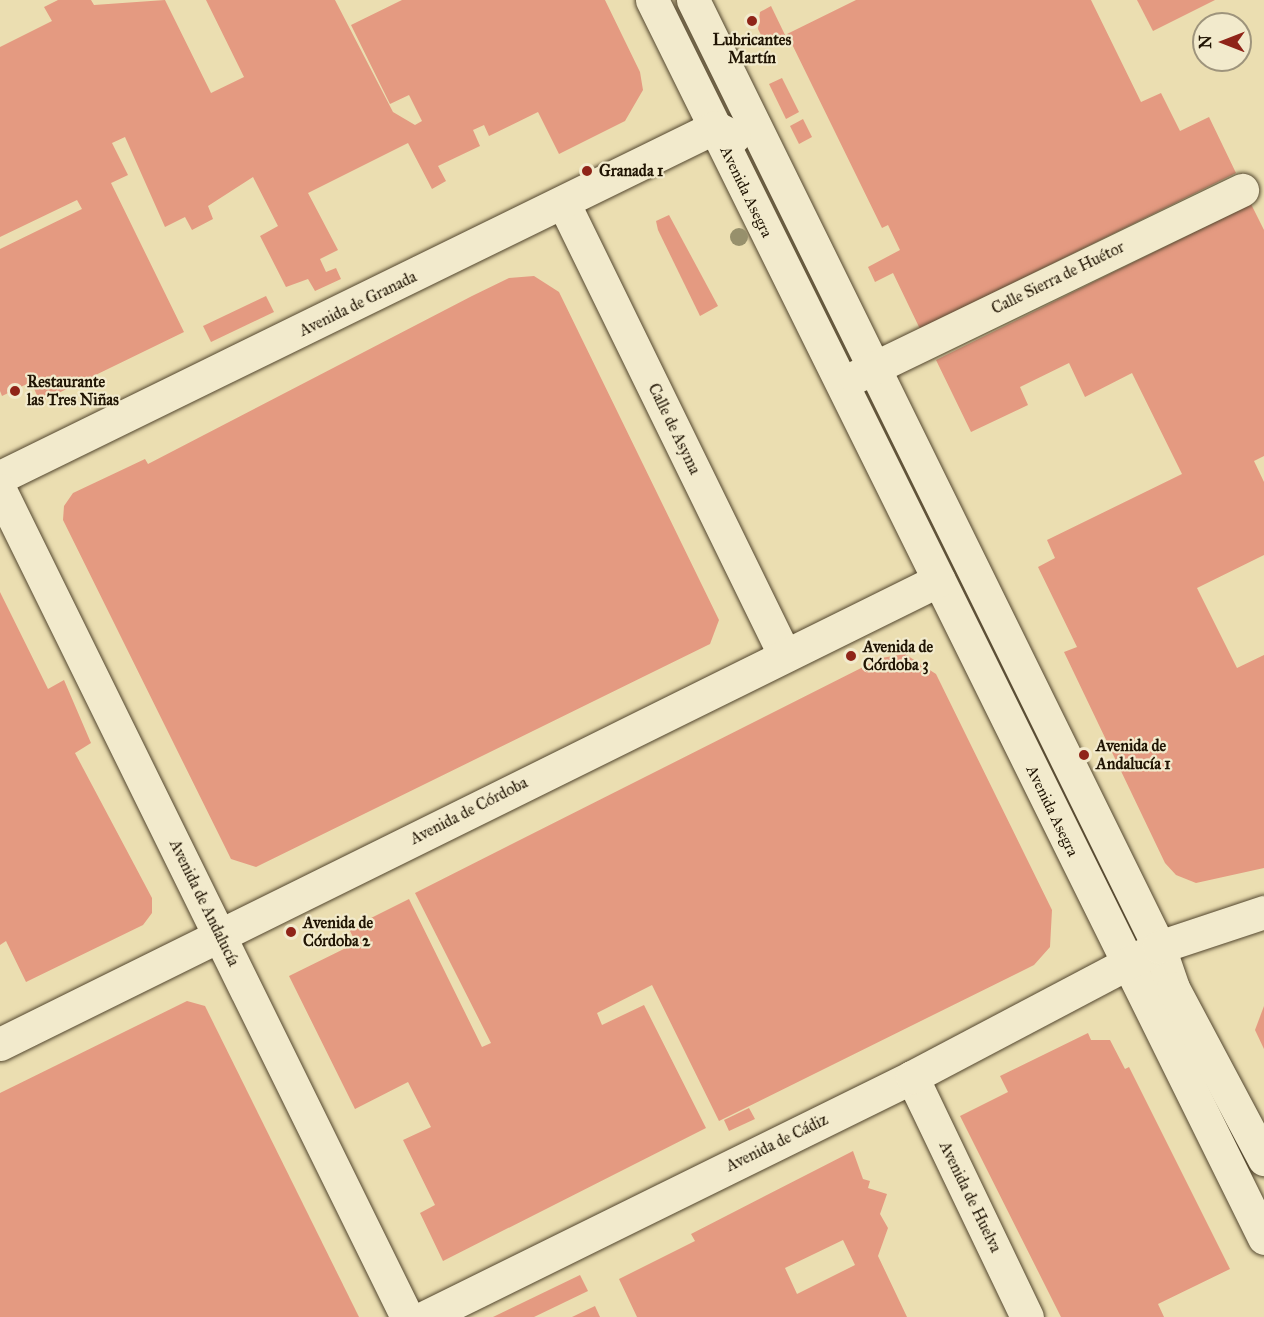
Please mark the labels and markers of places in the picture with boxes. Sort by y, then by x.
marker: Lubricantes Martín [745,14,759,28]
place label: Lubricantes Martín [713,30,791,68]
place label: Granada 1 [599,161,663,181]
marker: Granada 1 [580,164,594,178]
place label: Restaurante las Tres Niñas [27,372,119,410]
marker: Restaurante las Tres Niñas [8,384,22,398]
place label: Avenida de Córdoba 3 [863,637,933,675]
marker: Avenida de Córdoba 3 [844,649,858,663]
place label: Avenida de Andalucía 1 [1096,736,1171,774]
marker: Avenida de Andalucía 1 [1077,748,1091,762]
place label: Avenida de Córdoba 2 [303,913,373,951]
marker: Avenida de Córdoba 2 [284,925,298,939]

